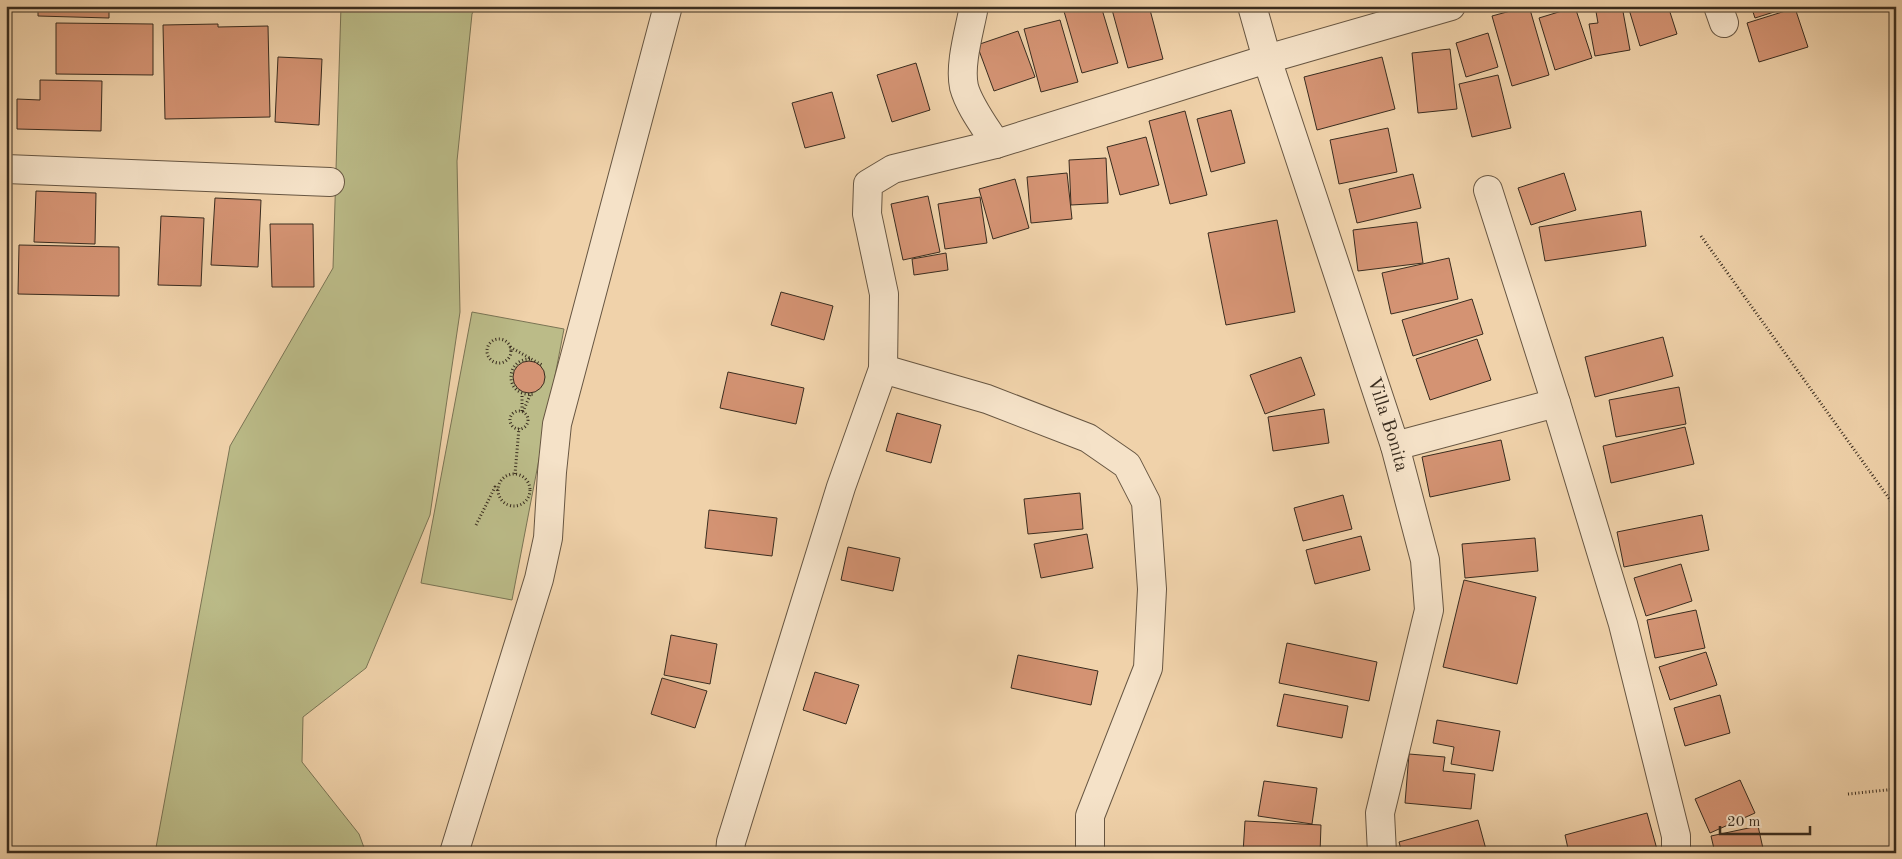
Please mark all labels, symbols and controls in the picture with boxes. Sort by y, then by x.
street label: Villa Bonita [1363,375,1411,474]
scale bar [1720,804,1810,836]
text: 20 m [1727,815,1761,830]

